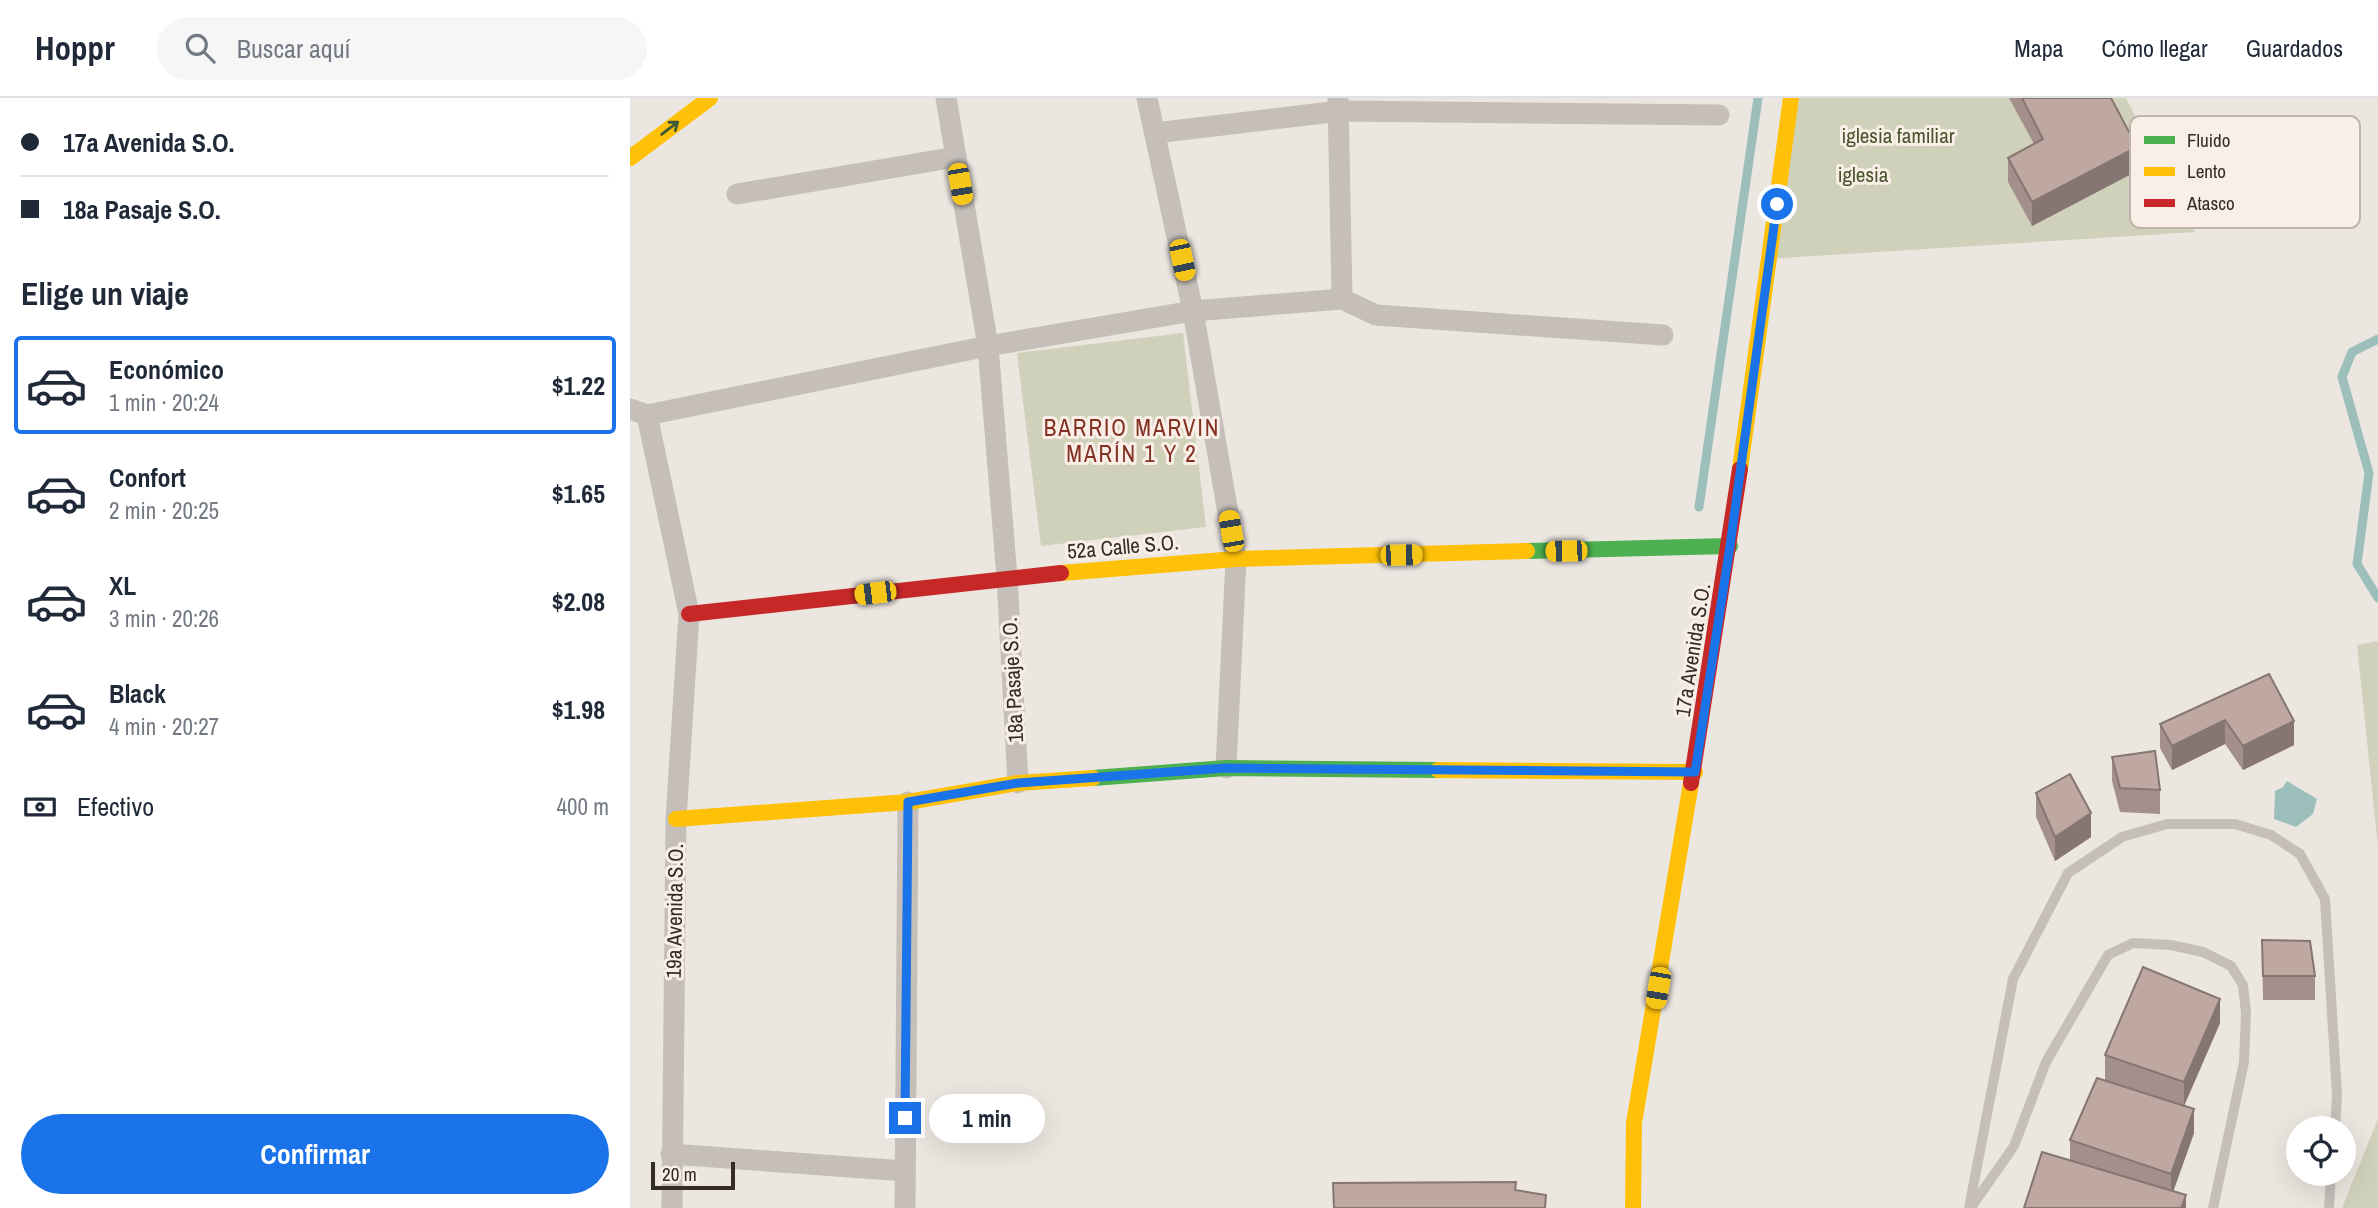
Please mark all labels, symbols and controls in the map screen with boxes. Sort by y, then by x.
search box [157,17,647,80]
text: Hoppr [35,26,115,70]
icon: search [181,29,219,67]
text: Buscar aquí [237,31,350,66]
text: Mapa [2014,32,2064,64]
text: Cómo llegar [2102,32,2208,64]
text: Guardados [2246,32,2343,64]
legend [2130,116,2360,228]
one-way arrow [660,121,679,135]
park label: iglesia familiar [1842,121,1955,150]
text: 17a Avenida S.O. [63,125,234,160]
text: Fluido [2187,127,2230,153]
text: Lento [2187,158,2226,184]
park label: iglesia [1838,160,1889,189]
car [947,161,974,207]
route start [1761,188,1793,220]
text: Atasco [2186,190,2235,216]
text: 18a Pasaje S.O. [63,192,221,227]
car [1168,237,1197,283]
text: Elige un viaje [21,272,189,315]
text: Económico [109,352,224,387]
icon: car [25,354,88,417]
text: $1.22 [552,368,605,403]
text: 1 min · 20:24 [109,387,219,418]
district label: BARRIO MARVIN MARÍN 1 Y 2 [1044,412,1220,469]
text: Confort [109,460,186,495]
icon: car [25,462,88,525]
text: $1.65 [552,476,605,511]
text: 2 min · 20:25 [109,495,219,526]
car [1218,508,1245,554]
street label: 52a Calle S.O. [1066,527,1180,566]
car [1545,540,1588,562]
car [1380,544,1423,566]
text: XL [109,568,136,603]
icon: car [25,570,88,633]
car [853,580,898,606]
street label: 17a Avenida S.O. [1668,581,1717,719]
text: $2.08 [552,584,605,619]
text: 3 min · 20:26 [109,603,219,634]
street label: 18a Pasaje S.O. [995,617,1030,743]
text: Black [109,676,166,711]
icon: car [25,678,88,741]
text: $1.98 [552,692,605,727]
text: 4 min · 20:27 [109,711,219,742]
icon: cash [21,788,59,826]
text: Efectivo [77,789,154,824]
text: 400 m [557,791,609,822]
street label: 19a Avenida S.O. [659,843,690,979]
car [1645,965,1672,1011]
callout: 1 min [930,1094,1045,1142]
route end [889,1102,921,1134]
text: 1 min [962,1103,1012,1134]
button: Confirmar [21,1114,609,1194]
map controls [2286,1116,2356,1186]
button: locate [2286,1116,2356,1186]
scale bar [651,1159,735,1191]
text: 20 m [662,1161,697,1187]

